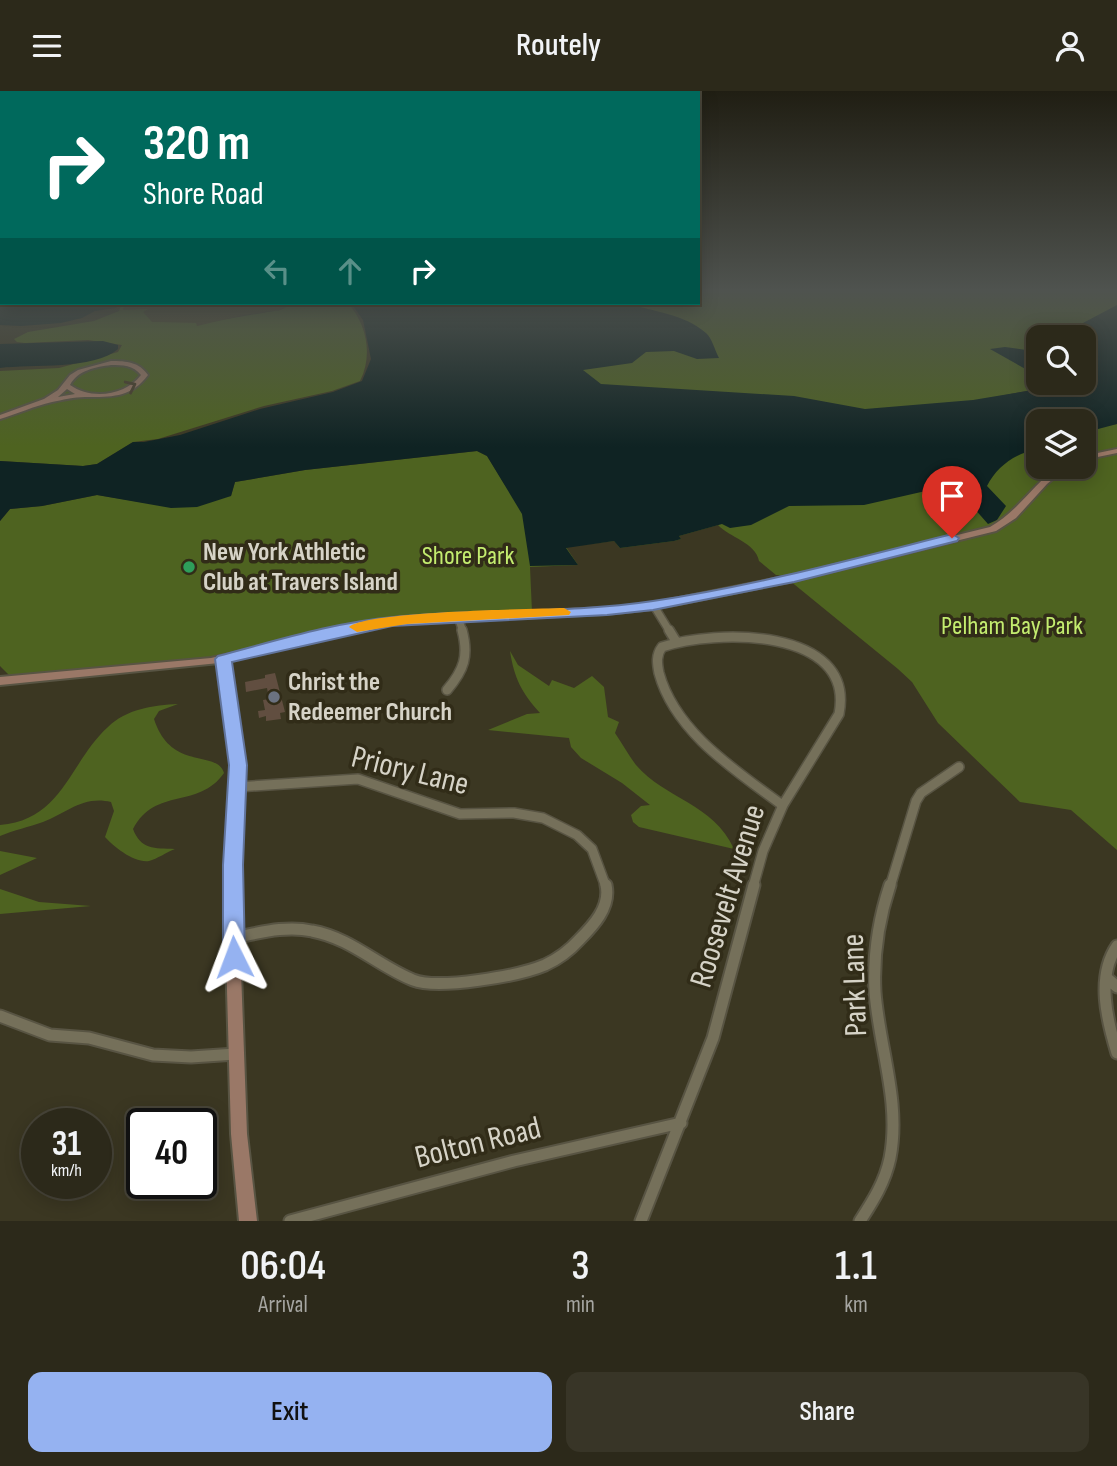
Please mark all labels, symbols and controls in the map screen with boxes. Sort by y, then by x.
text: Routely [516,26,601,65]
icon: menu [28,27,66,65]
icon: person [1051,27,1089,65]
text: 320 m [143,115,250,174]
icon: right [28,119,119,210]
text: Shore Road [143,175,264,214]
icon: left [258,252,296,290]
icon: ahead [331,252,369,290]
icon: right [404,252,442,290]
map controls [1026,325,1096,479]
button: search [1026,325,1096,395]
one-way arrow [124,380,136,394]
button: layers [1026,409,1096,479]
pin [922,466,982,538]
icon: arrive [933,477,971,515]
place label: New York Athletic Club at Travers Island [203,537,398,598]
park label: Shore Park [422,541,514,572]
marker: New York Athletic Club at Travers Island [181,559,197,575]
park label: Pelham Bay Park [941,611,1083,642]
place label: Christ the Redeemer Church [288,667,452,728]
marker: Christ the Redeemer Church [266,689,282,705]
street label: Priory Lane [347,738,473,804]
street label: Roosevelt Avenue [682,800,774,992]
position arrow [197,920,271,994]
street label: Park Lane [834,933,876,1037]
speed limit sign: 40 [126,1108,217,1199]
street label: Bolton Road [411,1109,545,1177]
text: 31 [52,1123,81,1166]
text: km/h [51,1160,82,1181]
text: 06:04 [240,1241,326,1292]
text: 3 [571,1241,590,1292]
text: 1.1 [835,1241,877,1292]
text: Arrival [258,1291,308,1319]
text: min [566,1291,595,1319]
text: km [844,1291,868,1319]
button: Exit [28,1372,552,1452]
button: Share [566,1372,1089,1452]

